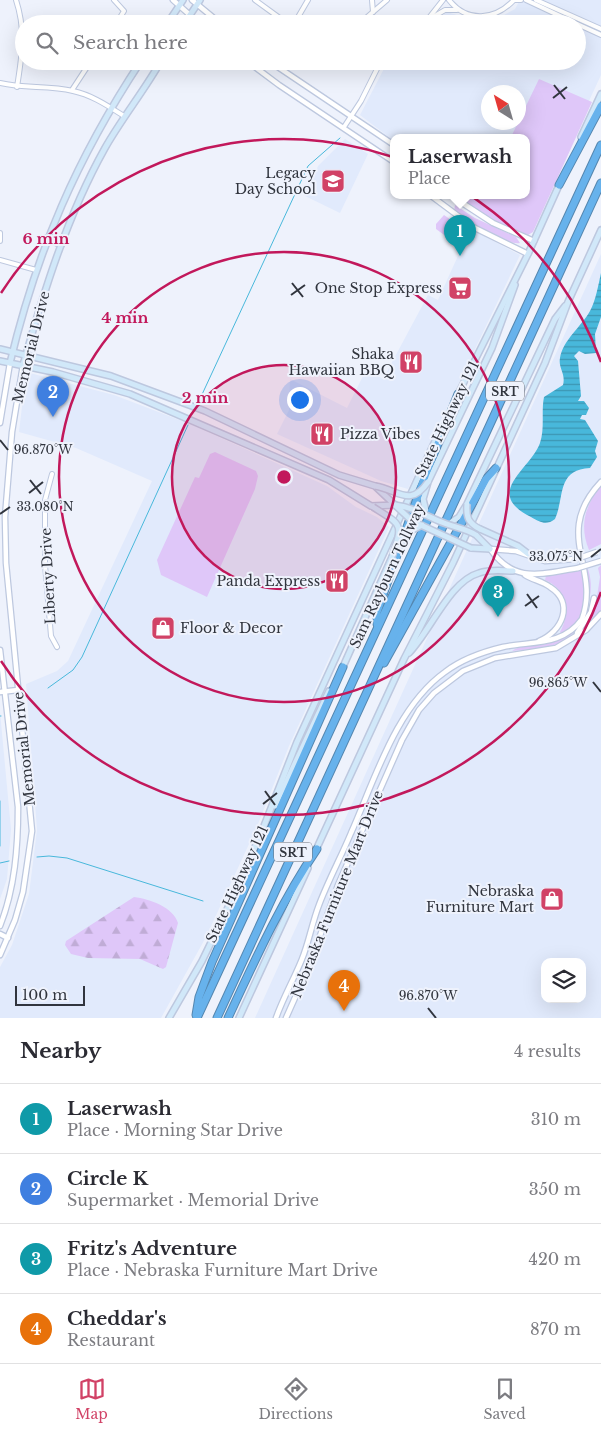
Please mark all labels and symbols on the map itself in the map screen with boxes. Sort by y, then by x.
north arrow [481,85,526,130]
place label: Legacy Day School [235,164,316,198]
school or university icon: Legacy Day School [320,168,346,194]
pin: 1 [444,215,476,256]
text: 6 min [22,229,70,248]
supermarket icon: One Stop Express [447,275,473,301]
place label: One Stop Express [315,279,442,297]
street label: Memorial Drive [8,289,54,405]
text: 4 min [102,308,149,327]
place label: Shaka Hawaiian BBQ [288,345,395,379]
restaurant icon: Shaka Hawaiian BBQ [398,349,424,375]
street label: State Highway 121 [411,358,483,480]
pin: 2 [37,376,69,417]
road number: SRT [486,382,524,401]
your location [287,387,313,413]
text: 2 min [182,388,228,407]
restaurant icon: Pizza Vibes [309,421,335,447]
place label: Pizza Vibes [340,425,420,443]
text: 96.870°W [14,442,73,457]
centre of rings [275,468,293,486]
text: 33.080°N [16,499,74,514]
street label: Sam Rayburn Tollway [346,501,429,651]
street label: Liberty Drive [36,527,60,625]
text: 33.075°N [529,549,583,564]
restaurant icon: Panda Express [324,568,350,594]
place label: Panda Express [217,572,320,590]
pin: 3 [482,576,514,617]
shop icon: Floor & Decor [150,615,176,641]
place label: Floor & Decor [180,619,283,637]
text: 96.865°W [529,675,588,690]
street label: Memorial Drive [9,691,39,807]
street label: Nebraska Furniture Mart Drive [287,787,387,1001]
street label: State Highway 121 [202,822,272,946]
road number: SRT [274,842,312,862]
place label: Nebraska Furniture Mart [426,882,535,916]
shop icon: Nebraska Furniture Mart [539,886,565,912]
pin: 4 [328,970,360,1011]
scale bar [15,983,85,1006]
text: 96.870°W [399,988,458,1003]

